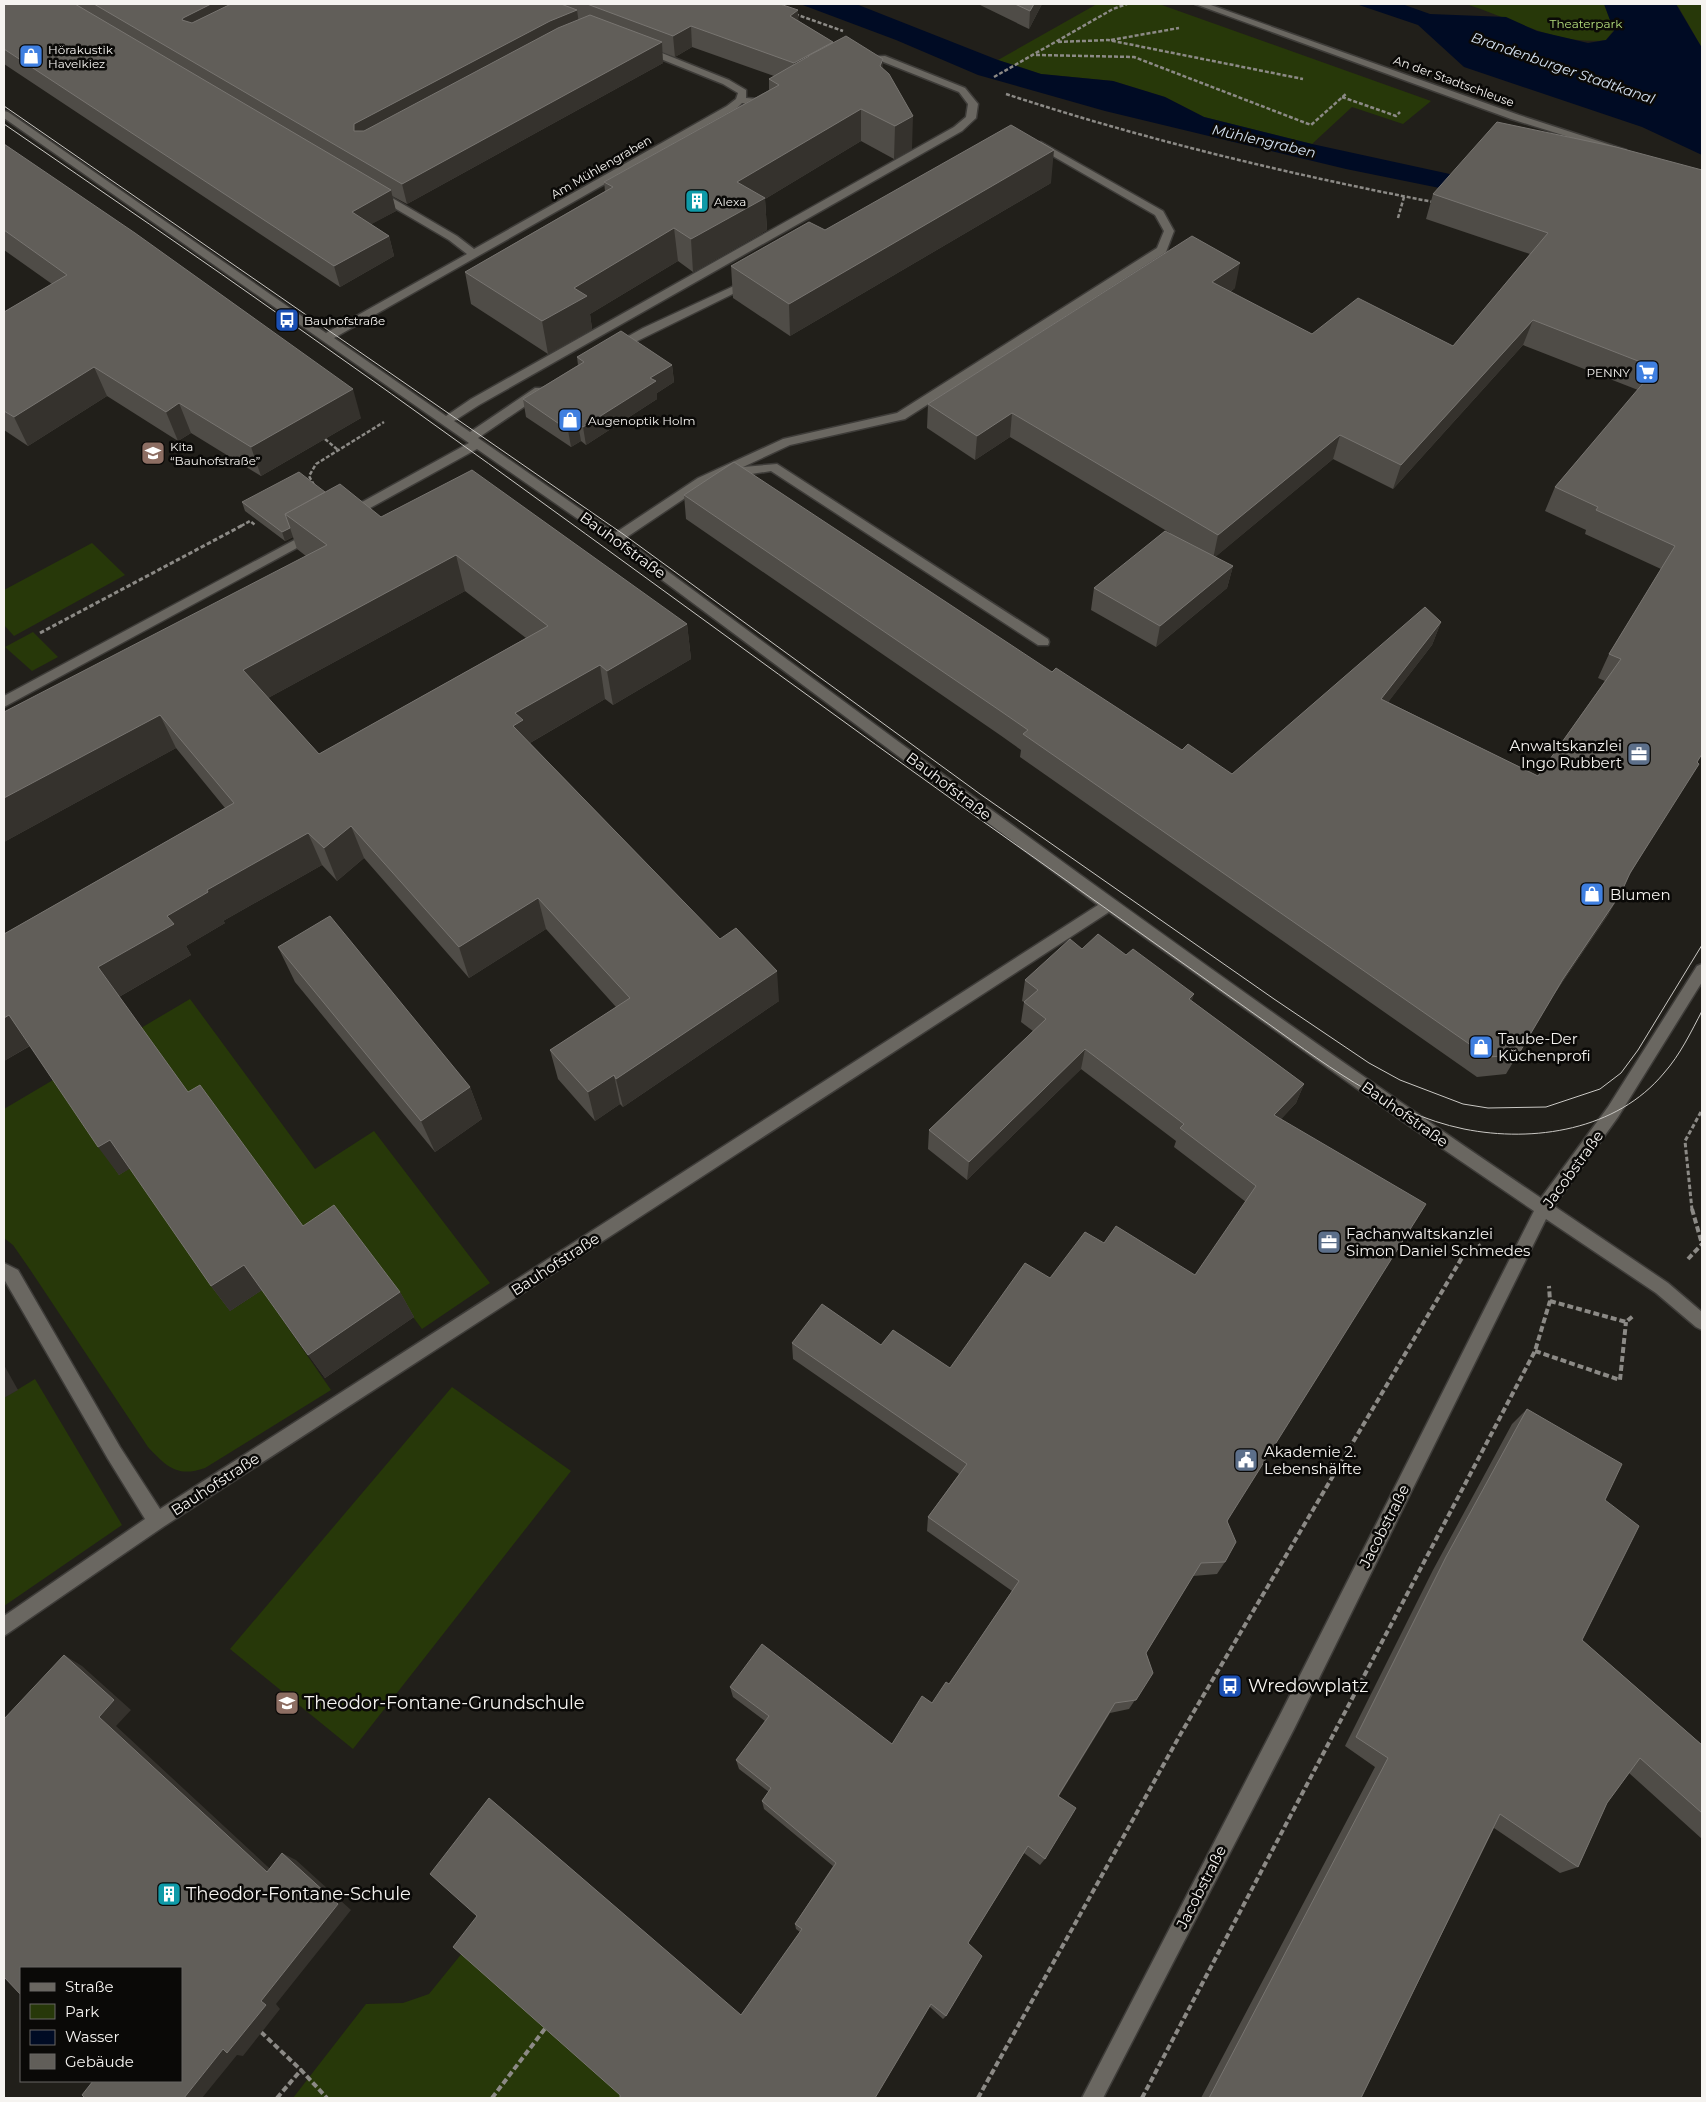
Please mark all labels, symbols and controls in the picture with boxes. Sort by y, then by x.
park label: Theaterpark [1550,16,1623,31]
water label: Brandenburger Stadtkanal [1469,28,1657,108]
place label: Hörakustik Havelkiez [48,42,114,71]
shop icon: Hörakustik Havelkiez [18,43,44,69]
street label: An der Stadtschleuse [1392,52,1516,110]
water label: Mühlengraben [1210,120,1318,162]
street label: Am Mühlengraben [548,132,654,202]
building icon: Alexa [684,188,710,214]
place label: Alexa [714,194,746,209]
bus stop icon: Bauhofstraße [274,307,300,333]
place label: Bauhofstraße [304,313,385,328]
supermarket icon: PENNY [1634,359,1660,385]
place label: PENNY [1587,365,1630,380]
shop icon: Augenoptik Holm [557,407,583,433]
place label: Augenoptik Holm [588,413,695,428]
place label: Kita “Bauhofstraße” [170,439,260,468]
school or university icon: Kita “Bauhofstraße” [140,440,166,466]
street label: Bauhofstraße [576,507,670,583]
place label: Anwaltskanzlei Ingo Rubbert [1510,736,1622,772]
office icon: Anwaltskanzlei Ingo Rubbert [1626,741,1652,767]
street label: Bauhofstraße [903,748,995,824]
shop icon: Blumen [1579,881,1605,907]
place label: Blumen [1610,885,1671,904]
place label: Taube-Der Küchenprofi [1498,1029,1591,1065]
shop icon: Taube-Der Küchenprofi [1468,1034,1494,1060]
street label: Bauhofstraße [1358,1077,1452,1151]
street label: Jacobstraße [1538,1127,1607,1212]
place label: Fachanwaltskanzlei Simon Daniel Schmedes [1346,1224,1530,1260]
street label: Bauhofstraße [507,1228,603,1300]
office icon: Fachanwaltskanzlei Simon Daniel Schmedes [1316,1229,1342,1255]
place label: Akademie 2. Lebenshälfte [1264,1442,1361,1478]
public building icon: Akademie 2. Lebenshälfte [1233,1447,1259,1473]
street label: Bauhofstraße [167,1448,263,1520]
street label: Jacobstraße [1354,1481,1413,1572]
bus stop icon: Wredowplatz [1217,1673,1243,1699]
place label: Wredowplatz [1248,1675,1368,1697]
school or university icon: Theodor-Fontane-Grundschule [274,1690,300,1716]
place label: Theodor-Fontane-Grundschule [304,1692,585,1714]
street label: Jacobstraße [1171,1842,1230,1933]
building icon: Theodor-Fontane-Schule [156,1881,182,1907]
place label: Theodor-Fontane-Schule [186,1883,411,1905]
legend [20,1967,182,2082]
text: Straße [65,1977,114,1996]
text: Park [65,2002,99,2021]
text: Wasser [65,2027,119,2046]
text: Gebäude [65,2052,134,2071]

